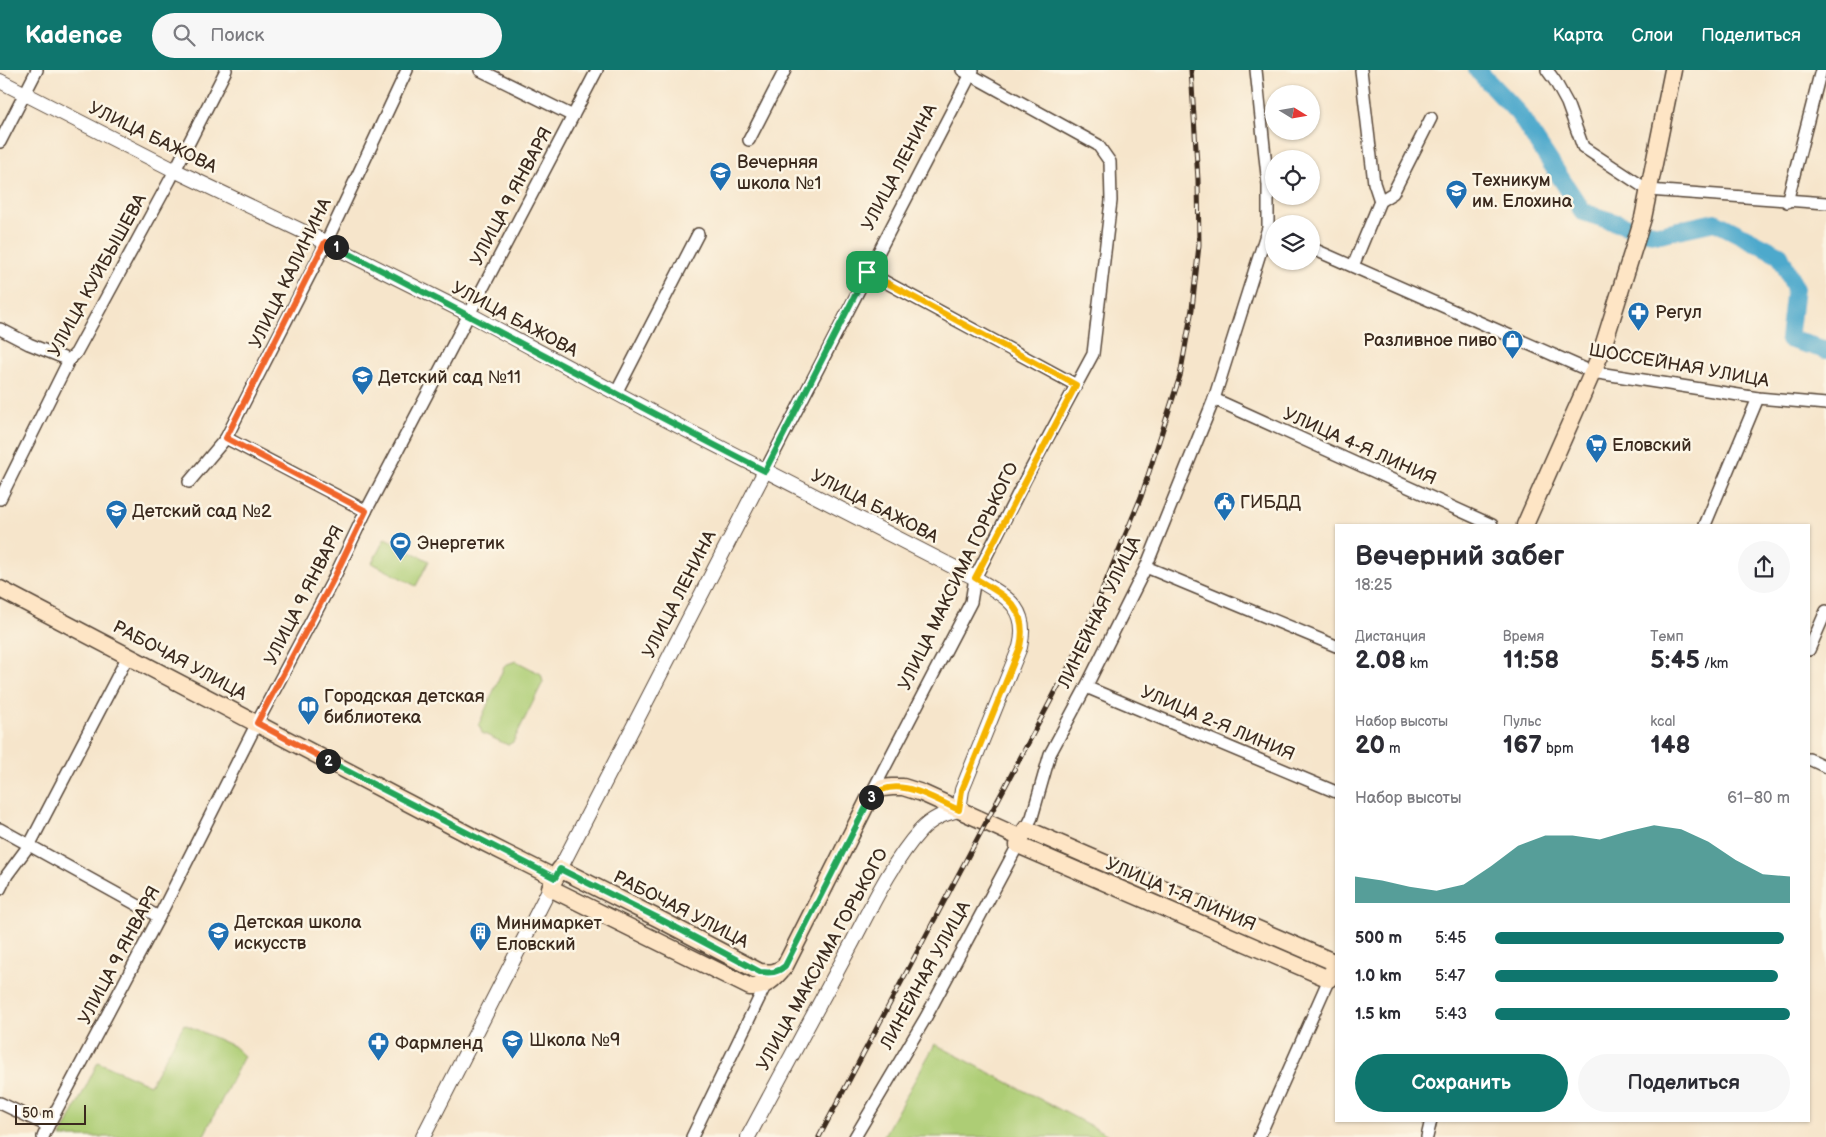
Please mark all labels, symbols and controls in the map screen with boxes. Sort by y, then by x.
search box [152,13,502,58]
text: Kadence [25,21,122,50]
icon: search [170,21,198,49]
text: Поиск [210,24,264,47]
text: Карта [1553,25,1603,46]
text: Слои [1631,25,1673,46]
text: Поделиться [1701,25,1801,46]
north arrow [1265,85,1320,140]
map controls [1265,85,1320,270]
street label: УЛИЦА БАЖОВА [85,97,220,178]
street label: УЛИЦА ЛЕНИНА [857,100,942,234]
street label: УЛИЦА 9 ЯНВАРЯ [466,123,557,269]
button: locate [1265,150,1320,205]
place label: Вечерняя школа №1 [737,152,821,194]
school or university icon: Вечерняя школа №1 [709,160,733,191]
place label: Техникум им. Елохина [1472,170,1573,212]
school or university icon: Техникум им. Елохина [1444,178,1468,209]
street label: УЛИЦА КУЙБЫШЕВА [44,190,151,360]
street label: УЛИЦА КАЛИНИНА [245,195,336,352]
button: layers [1265,215,1320,270]
pin: 1 [324,234,348,260]
text: 1 [334,239,339,256]
pin [846,251,888,293]
icon: arrive [853,258,881,286]
street label: УЛИЦА БАЖОВА [448,277,582,362]
pharmacy icon: Регул [1627,300,1651,331]
place label: Регул [1655,302,1702,323]
shop icon: Разливное пиво [1501,328,1525,359]
place label: Разливное пиво [1363,330,1497,351]
street label: ШОССЕЙНАЯ УЛИЦА [1587,339,1771,392]
school or university icon: Детский сад №11 [350,365,374,396]
place label: Детский сад №11 [378,367,521,388]
street label: УЛИЦА 4-Я ЛИНИЯ [1280,403,1440,490]
supermarket icon: Еловский [1584,433,1608,464]
place label: Еловский [1612,435,1692,456]
street label: УЛИЦА МАКСИМА ГОРЬКОГО [894,459,1023,694]
street label: УЛИЦА БАЖОВА [808,465,942,548]
public building icon: ГИБДД [1212,490,1236,521]
place label: ГИБДД [1240,492,1301,513]
school or university icon: Детский сад №2 [104,499,128,530]
place label: Детский сад №2 [132,501,272,522]
street label: УЛИЦА 9 ЯНВАРЯ [260,522,349,668]
street label: УЛИЦА ЛЕНИНА [638,527,721,661]
sports icon: Энергетик [389,531,413,562]
place label: Энергетик [417,533,505,554]
street label: ЛИНЕЙНАЯ УЛИЦА [1053,533,1145,692]
text: Вечерний забег [1355,540,1564,573]
button: share [1738,541,1790,593]
text: 18:25 [1355,576,1392,595]
street label: РАБОЧАЯ УЛИЦА [109,616,251,705]
text: Дистанция [1355,628,1426,645]
text: Время [1503,628,1544,645]
text: Темп [1650,628,1684,645]
text: 2.08 [1355,645,1406,676]
text: 11:58 [1503,645,1559,676]
text: 5:45 [1650,645,1700,676]
text: km [1406,655,1428,672]
text: /km [1700,655,1728,672]
street label: УЛИЦА 2-Я ЛИНИЯ [1138,682,1298,765]
place label: Городская детская библиотека [324,686,485,728]
library icon: Городская детская библиотека [296,694,320,725]
text: Набор высоты [1355,713,1448,730]
text: Пульс [1503,713,1541,730]
text: kcal [1650,713,1675,730]
text: 20 [1355,730,1385,761]
text: 167 [1503,730,1542,761]
text: 148 [1650,730,1691,761]
text: m [1385,740,1400,757]
text: bpm [1542,740,1574,757]
pin: 2 [316,748,340,774]
text: 2 [324,753,333,770]
pin: 3 [858,784,884,810]
text: 3 [867,789,876,806]
text: Набор высоты [1355,789,1462,808]
text: 61–80 m [1727,789,1790,808]
street label: УЛИЦА МАКСИМА ГОРЬКОГО [752,844,892,1074]
street label: УЛИЦА 1-Я ЛИНИЯ [1103,853,1259,936]
street label: РАБОЧАЯ УЛИЦА [610,866,752,953]
street label: УЛИЦА 9 ЯНВАРЯ [74,882,165,1028]
street label: ЛИНЕЙНАЯ УЛИЦА [876,897,975,1054]
place label: Детская школа искусств [234,912,362,954]
place label: Минимаркет Еловский [496,913,603,955]
school or university icon: Детская школа искусств [206,920,230,951]
building icon: Минимаркет Еловский [468,921,492,952]
text: 500 m [1355,929,1402,948]
text: 5:45 [1435,929,1466,948]
text: 1.0 km [1355,967,1402,986]
text: 5:47 [1435,967,1465,986]
text: 1.5 km [1355,1005,1401,1024]
text: 5:43 [1435,1005,1467,1024]
school or university icon: Школа №9 [501,1028,525,1059]
place label: Школа №9 [529,1030,620,1051]
pharmacy icon: Фармленд [367,1031,391,1062]
place label: Фармленд [395,1033,483,1054]
button: Сохранить [1355,1054,1568,1112]
button: Поделиться [1578,1054,1790,1112]
scale bar [15,1102,86,1125]
text: 50 m [22,1105,54,1122]

